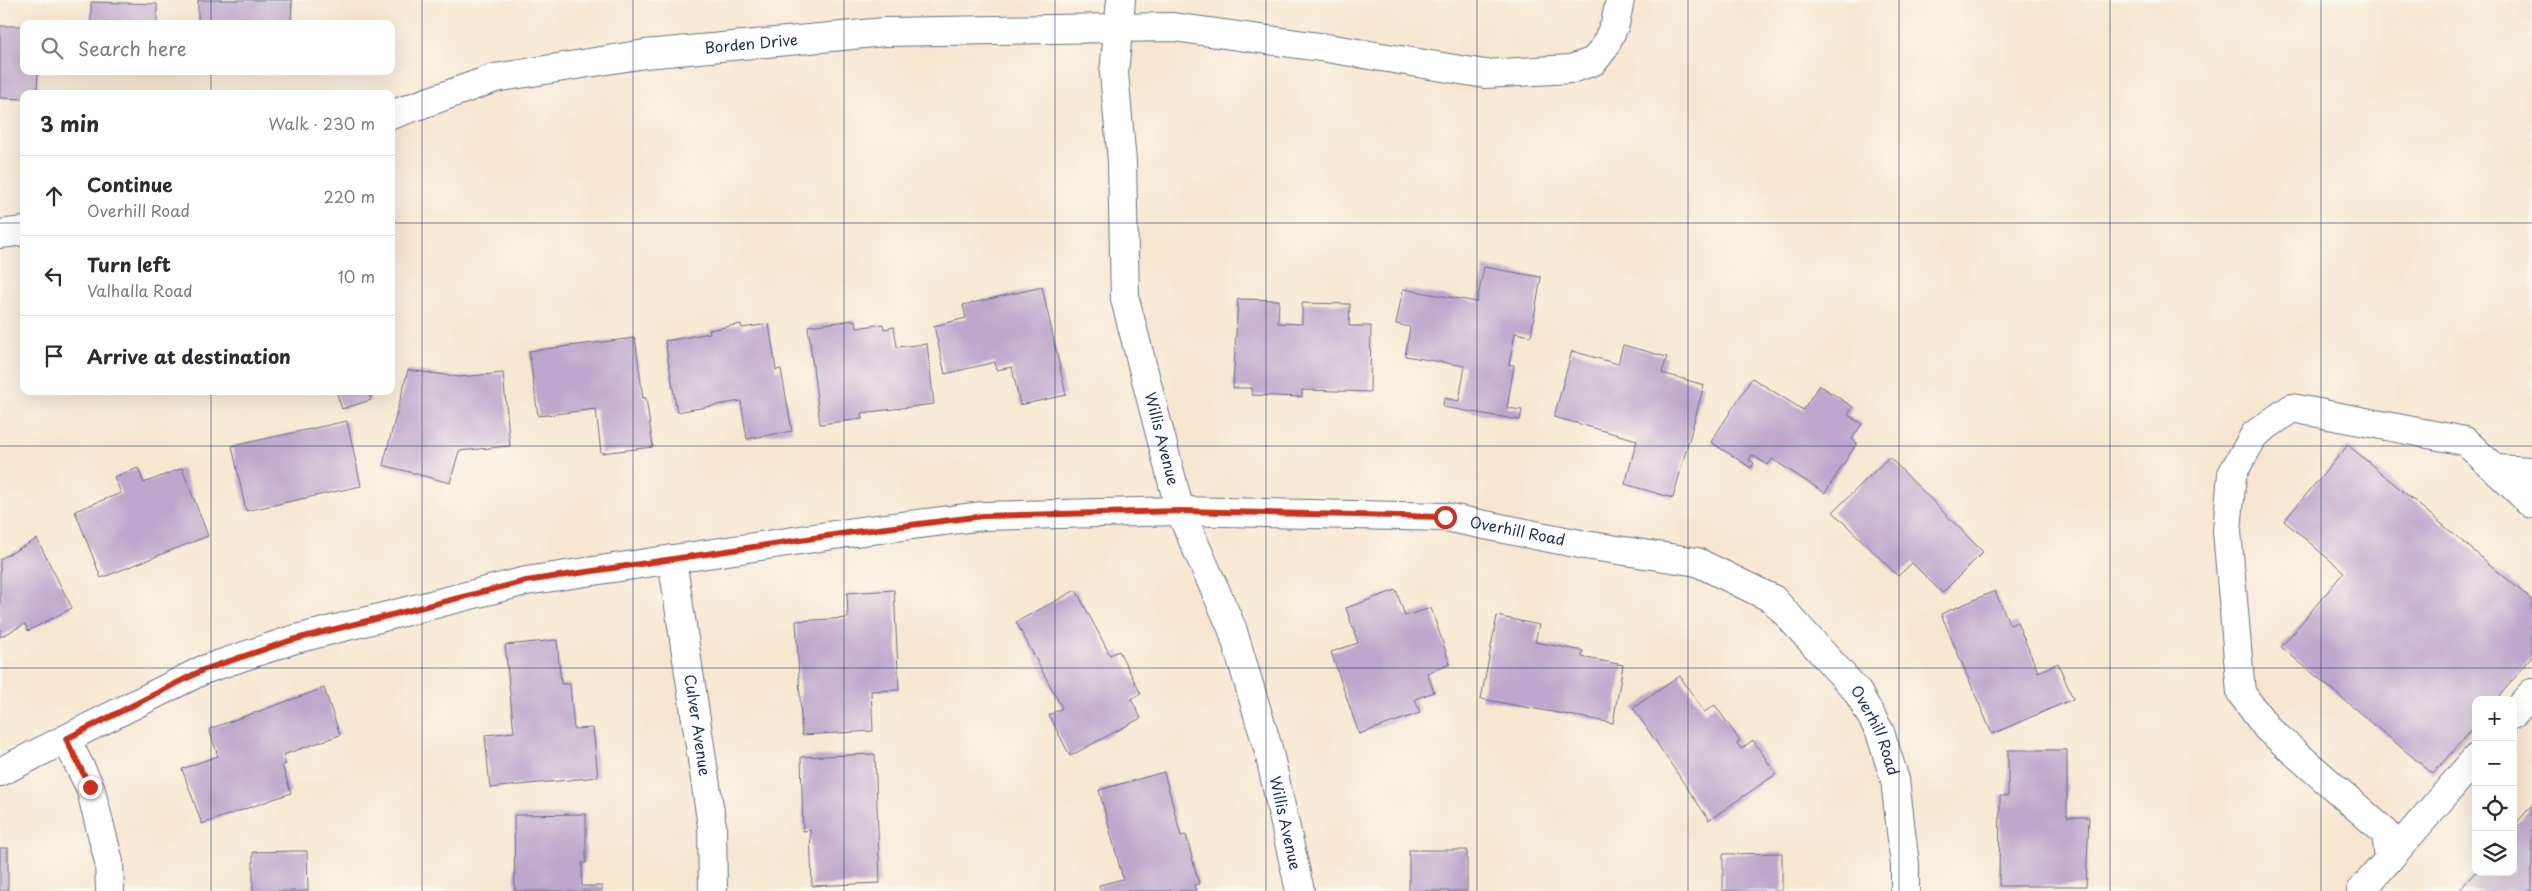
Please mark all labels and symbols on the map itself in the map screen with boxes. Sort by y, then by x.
street label: Borden Drive [703,27,799,58]
street label: Willis Avenue [1140,389,1186,487]
route start [1434,506,1457,529]
street label: Overhill Road [1468,509,1567,551]
street label: Culver Avenue [679,673,717,777]
street label: Overhill Road [1846,681,1906,778]
street label: Willis Avenue [1265,774,1308,872]
route end [79,776,102,799]

